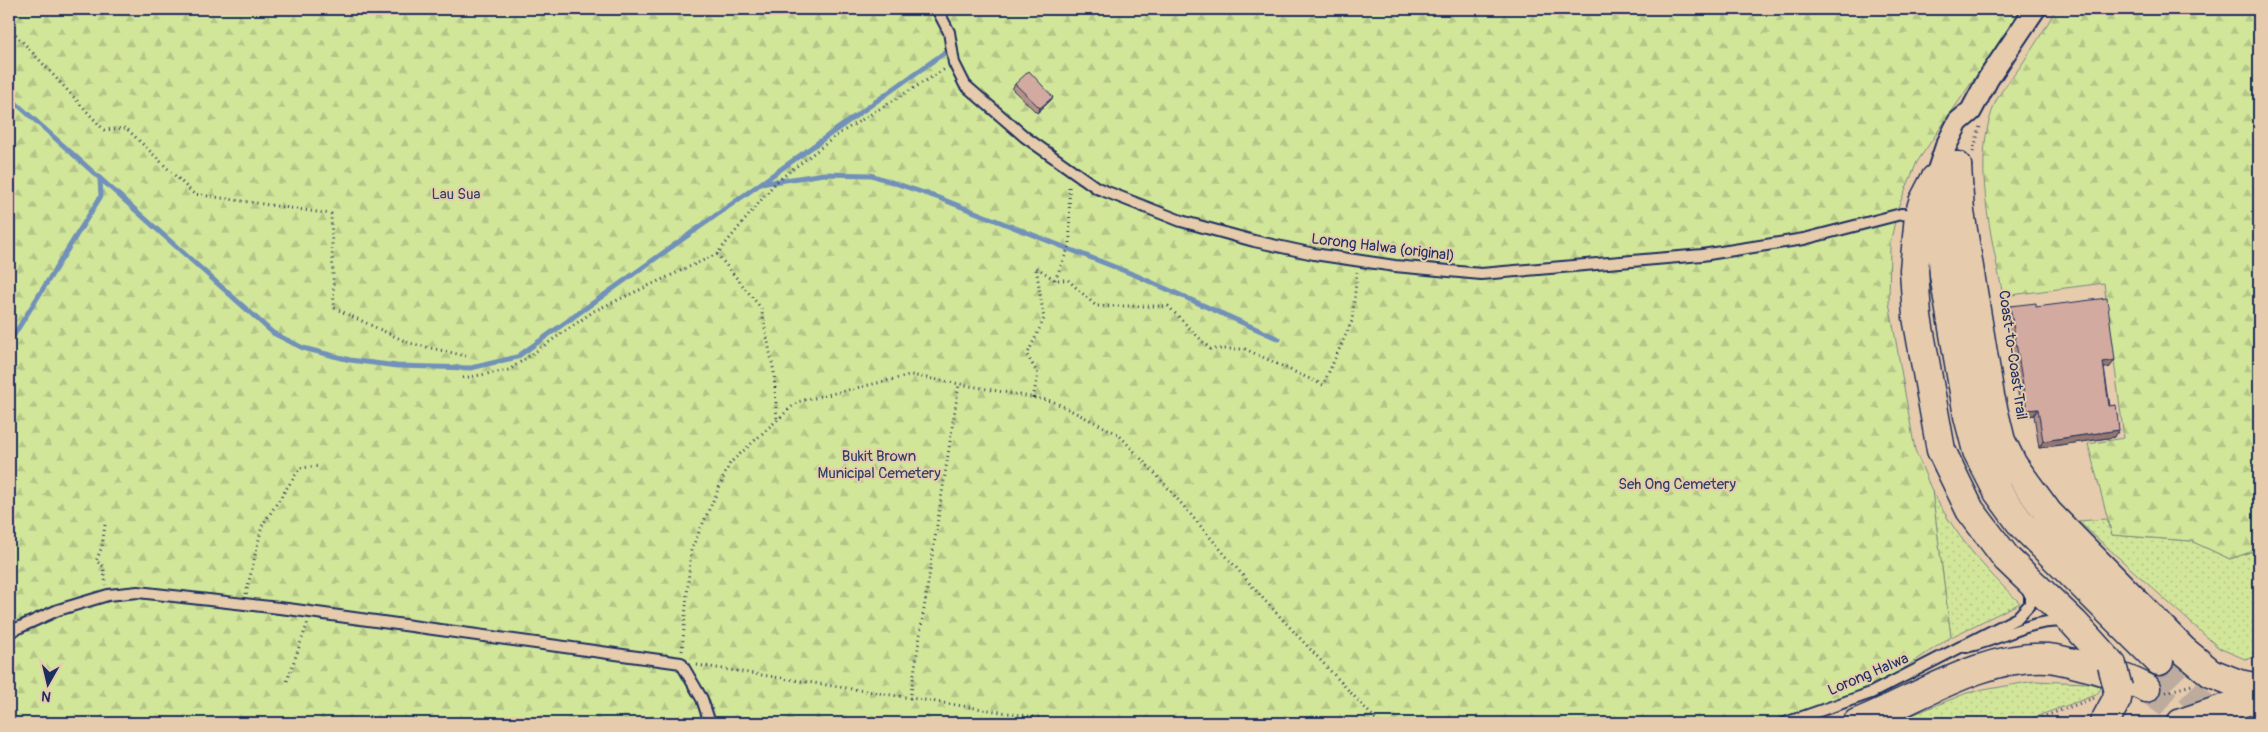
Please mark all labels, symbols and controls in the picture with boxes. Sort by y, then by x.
park label: Lau Sua [431,185,481,204]
street label: Lorong Halwa (original) [1310,229,1456,266]
street label: Coast-to-Coast Trail [1994,289,2031,421]
park label: Bukit Brown Municipal Cemetery [817,447,941,483]
park label: Seh Ong Cemetery [1618,475,1736,494]
street label: Lorong Halwa [1825,649,1911,700]
north arrow [22,660,72,710]
text: N [40,687,52,705]

